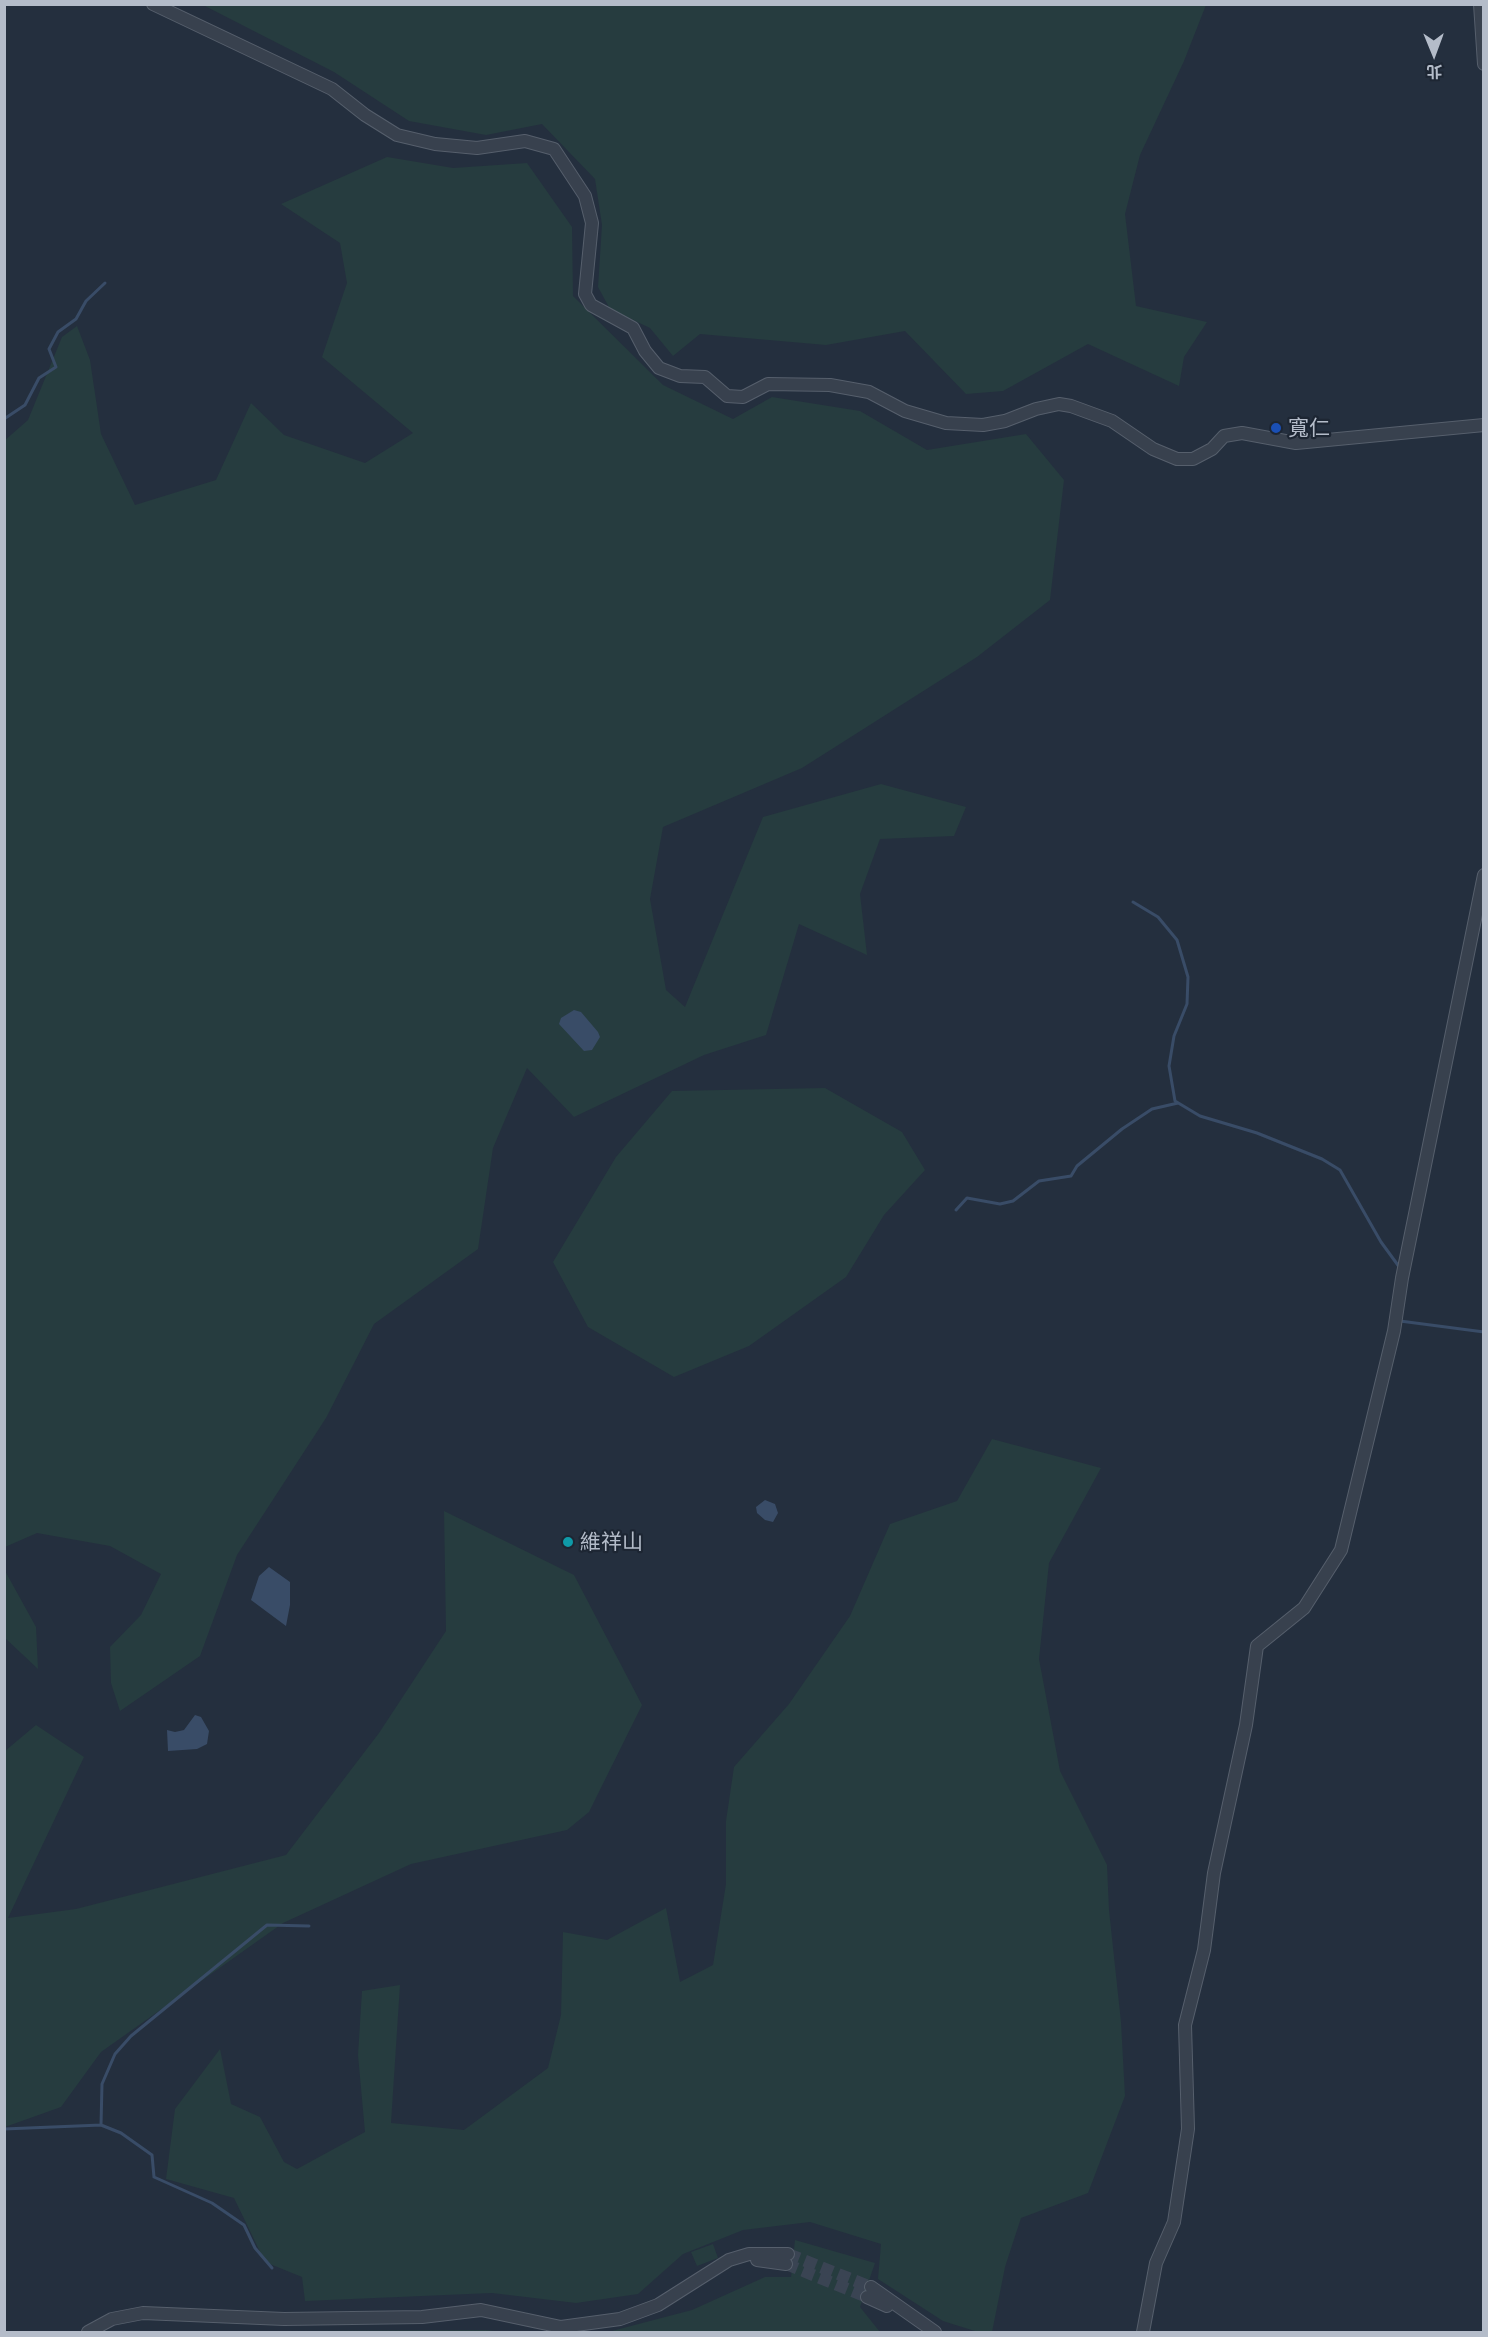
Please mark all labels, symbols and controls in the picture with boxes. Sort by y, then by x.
north arrow [1404,24,1464,84]
text: 北 [1426,63,1442,81]
place label: 寬仁 [1288,415,1330,441]
marker: 寬仁 [1269,421,1283,435]
place label: 維祥山 [580,1529,643,1555]
marker: 維祥山 [561,1535,575,1549]

